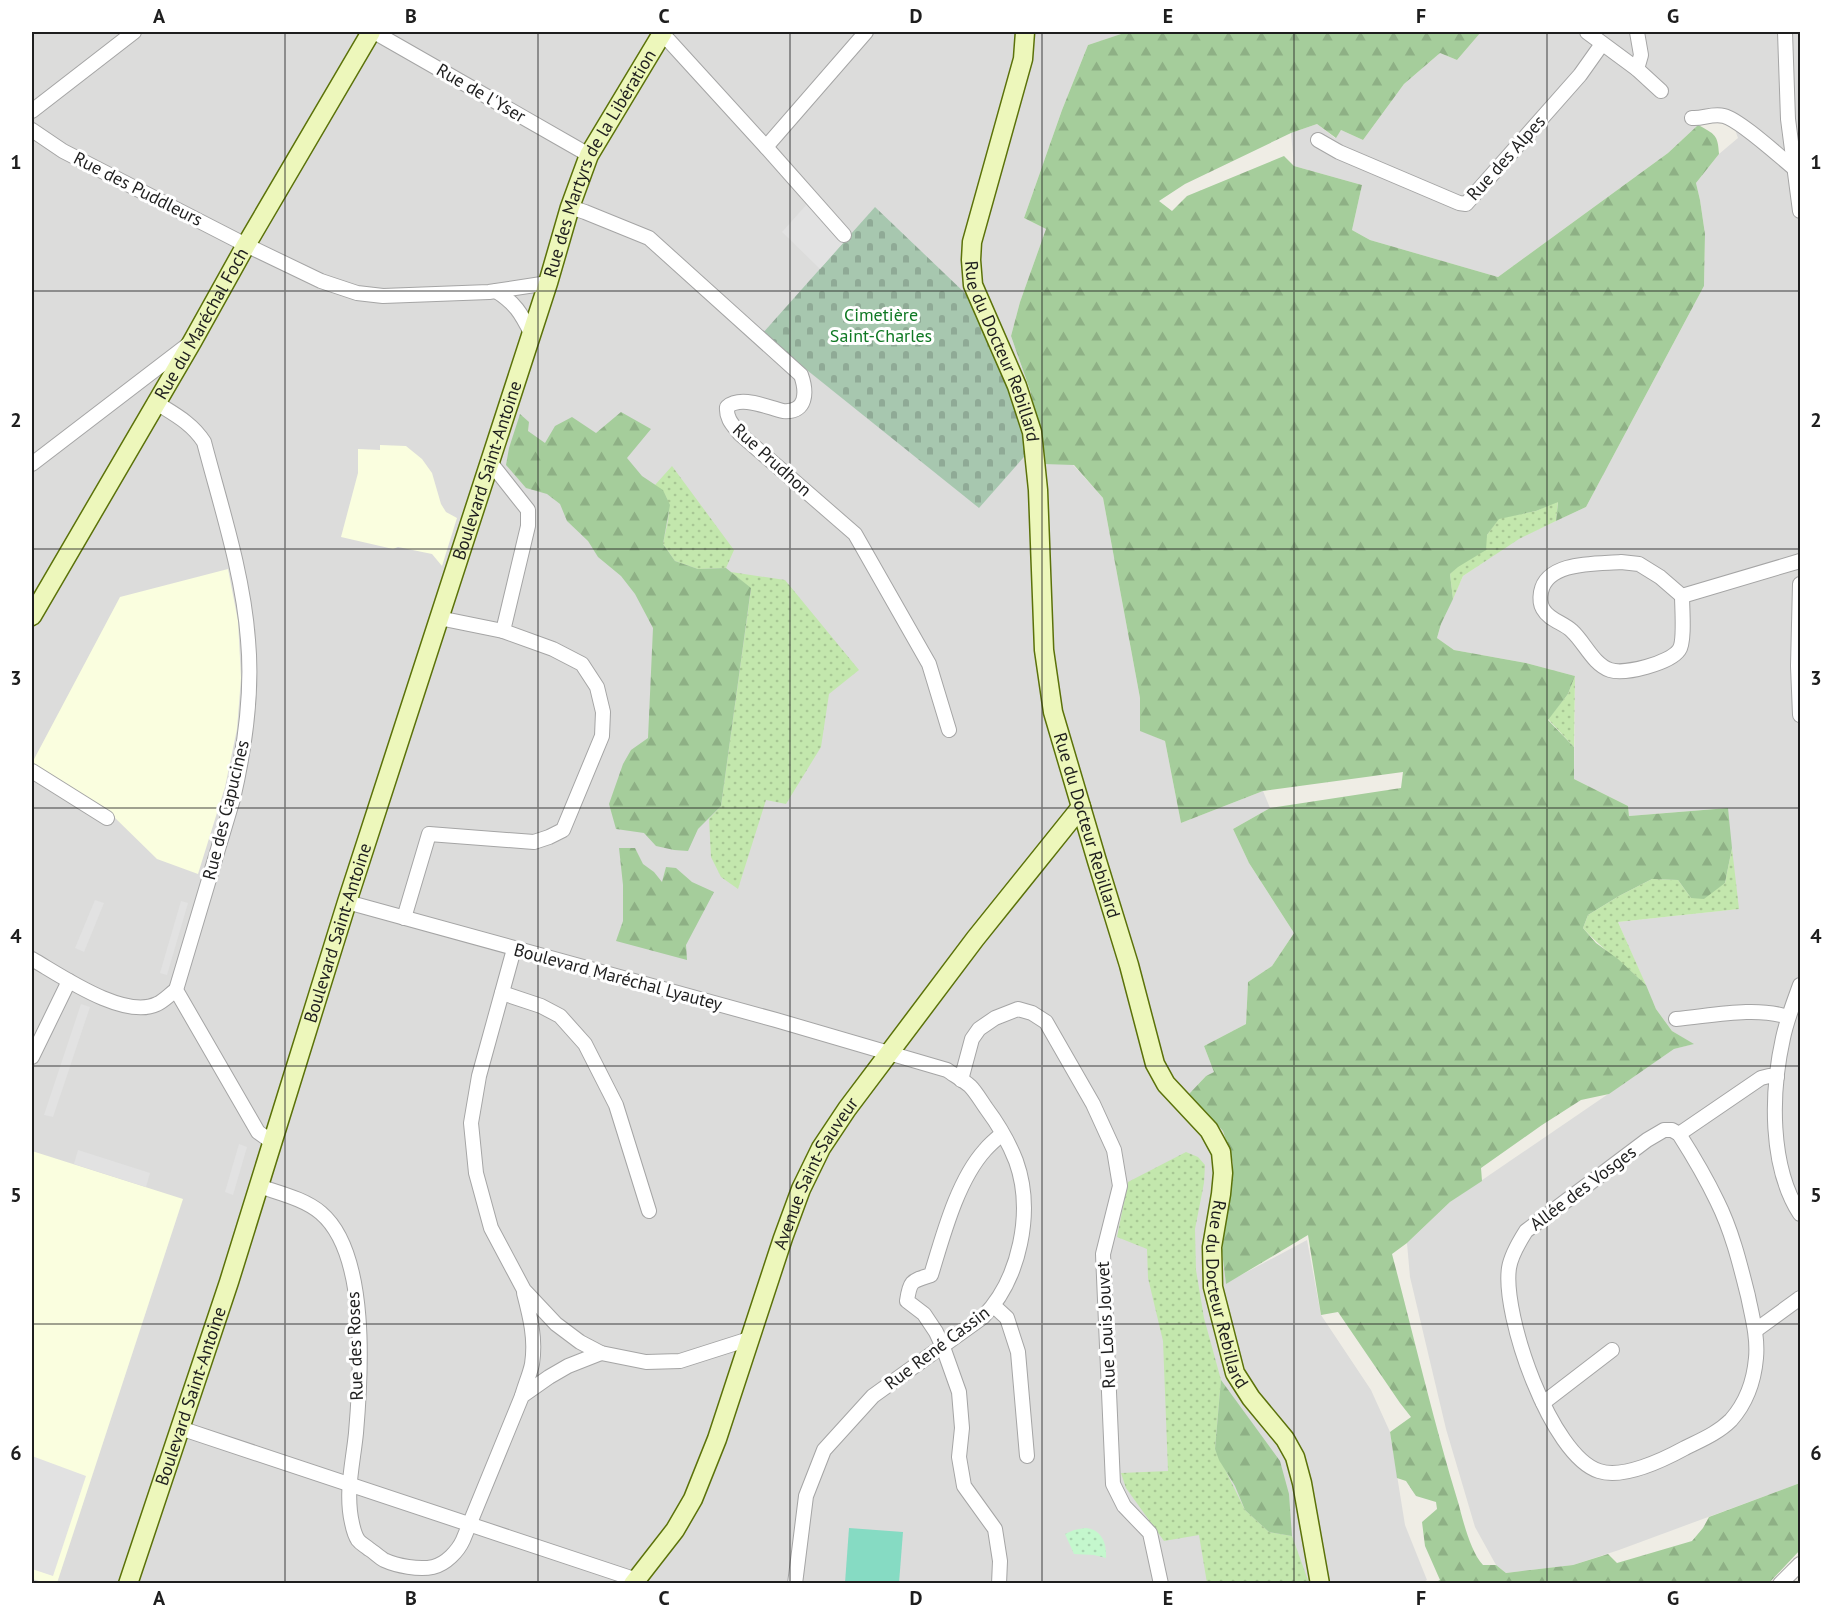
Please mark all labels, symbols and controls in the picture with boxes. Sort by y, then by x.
text: A [153,3,166,29]
text: B [405,3,417,29]
text: C [658,3,670,29]
text: D [910,3,923,29]
text: E [1163,3,1173,29]
text: F [1416,3,1426,29]
text: G [1667,3,1679,29]
street label: Rue des Martyrs de la Libération [538,45,661,280]
street label: Rue de l'Yser [433,58,530,127]
street label: Rue des Alpes [1461,110,1550,205]
street label: Rue des Puddleurs [70,146,207,231]
text: 1 [10,149,22,175]
text: 1 [1810,149,1822,175]
street label: Rue du Maréchal Foch [149,244,253,403]
street label: Rue du Docteur Rebillard [960,260,1045,443]
park label: Cimetière Saint-Charles [830,303,932,347]
street label: Boulevard Saint-Antoine [447,378,526,563]
text: 2 [10,407,22,433]
text: 2 [1810,407,1822,433]
street label: Rue Prudhon [728,418,817,501]
text: 3 [10,665,22,691]
text: 3 [1810,665,1822,691]
street label: Rue du Docteur Rebillard [1049,730,1126,921]
street label: Rue des Capucines [197,738,254,882]
street label: Boulevard Saint-Antoine [298,840,376,1026]
text: 4 [10,923,22,949]
text: 4 [1810,923,1822,949]
street label: Boulevard Maréchal Lyautey [511,938,725,1016]
street label: Avenue Saint-Sauveur [768,1092,863,1252]
street label: Allée des Vosges [1525,1140,1640,1235]
text: 5 [10,1182,22,1208]
text: 5 [1810,1182,1822,1208]
street label: Rue du Docteur Rebillard [1201,1198,1254,1393]
street label: Rue Louis Jouvet [1091,1261,1120,1389]
street label: Rue des Roses [341,1291,368,1401]
street label: Rue René Cassin [880,1301,994,1395]
street label: Boulevard Saint-Antoine [150,1304,231,1488]
text: 6 [10,1440,22,1466]
text: 6 [1810,1440,1822,1466]
text: A [153,1585,166,1611]
text: B [405,1585,417,1611]
text: C [658,1585,670,1611]
text: D [910,1585,923,1611]
text: E [1163,1585,1173,1611]
text: F [1416,1585,1426,1611]
text: G [1667,1585,1679,1611]

